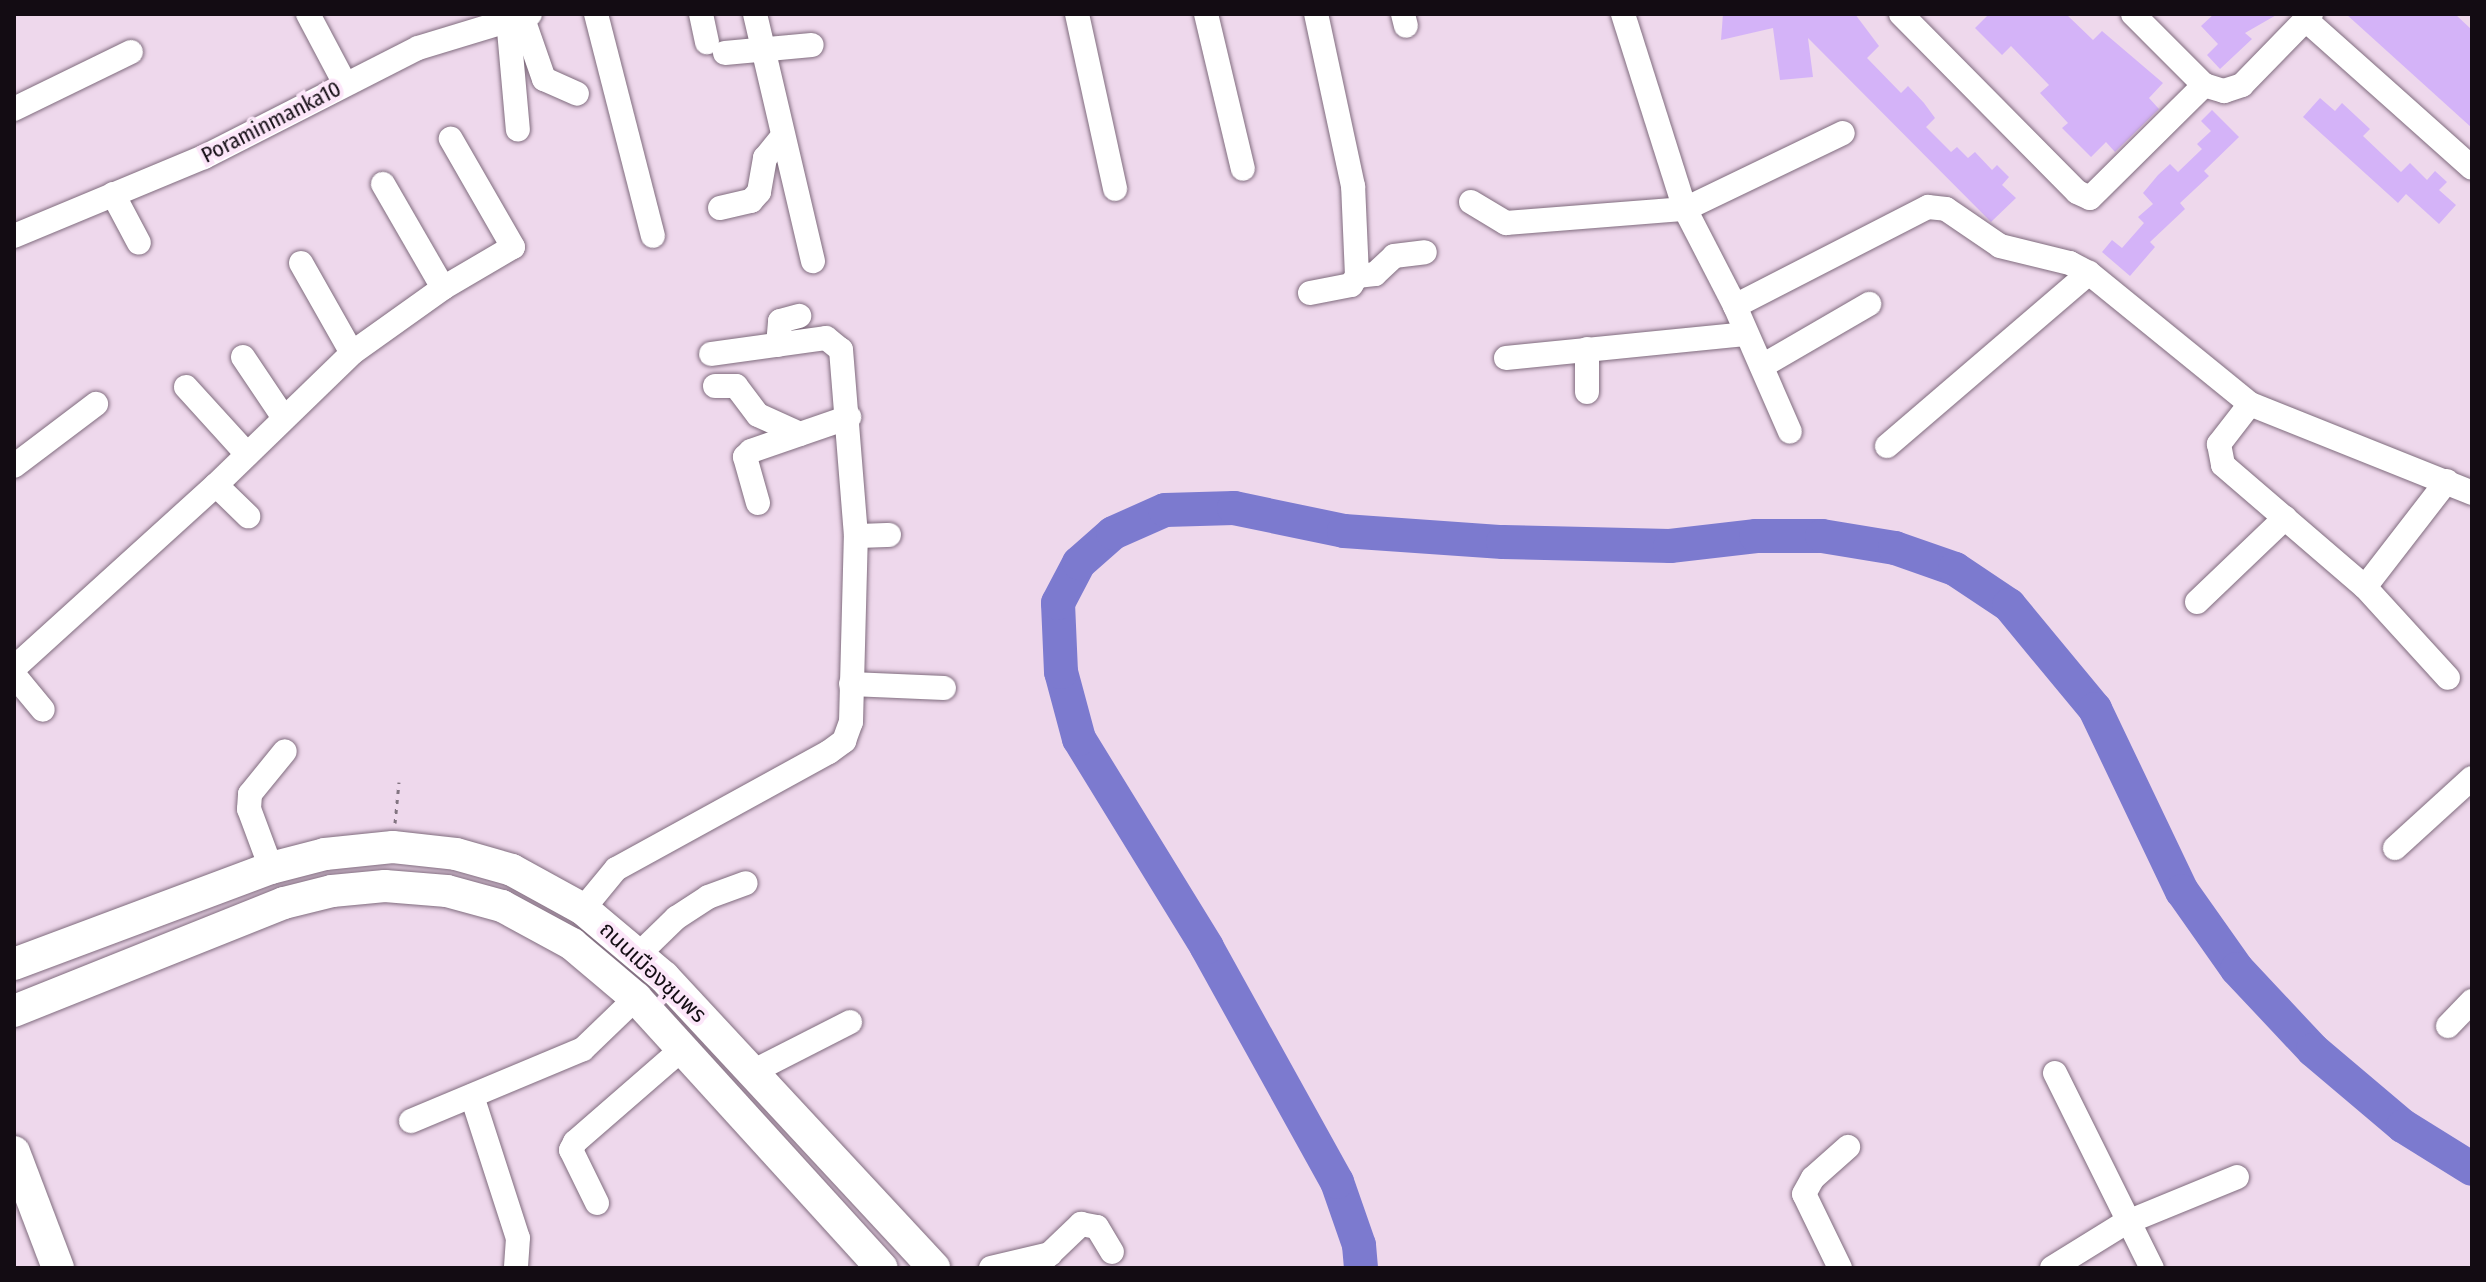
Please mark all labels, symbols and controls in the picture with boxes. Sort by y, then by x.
street label: Poraminmanka10 [197,75,345,169]
street label: ถนนเมืองชุมพร [594,916,712,1028]

